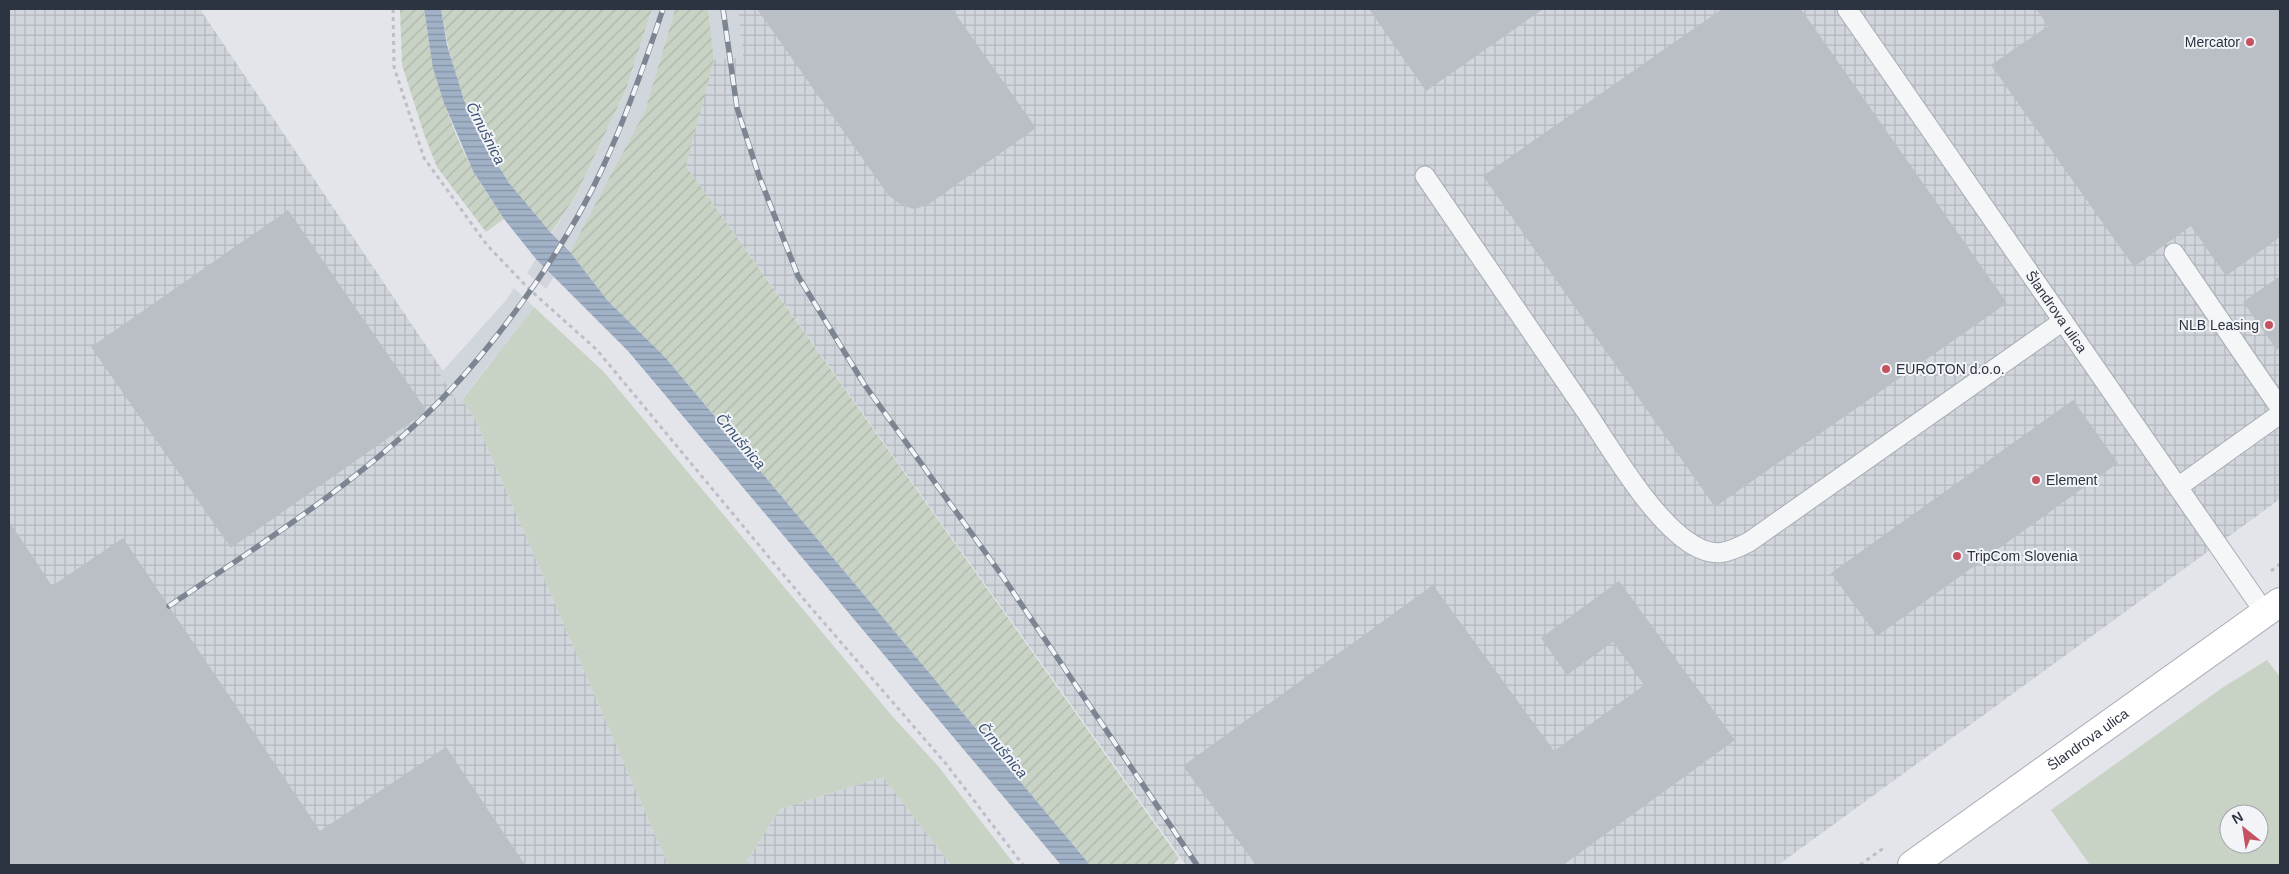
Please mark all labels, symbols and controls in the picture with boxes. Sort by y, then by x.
place label: Mercator [2185,34,2240,50]
marker: Mercator [2244,36,2256,48]
water label: Črnušnica [463,99,509,167]
street label: Šlandrova ulica [2023,268,2090,356]
place label: NLB Leasing [2179,317,2259,333]
marker: NLB Leasing [2263,319,2275,331]
place label: EUROTON d.o.o. [1896,361,2005,377]
marker: EUROTON d.o.o. [1880,363,1892,375]
water label: Črnušnica [713,410,769,472]
place label: Element [2046,472,2097,488]
marker: Element [2030,474,2042,486]
place label: TripCom Slovenia [1967,548,2078,564]
marker: TripCom Slovenia [1951,550,1963,562]
street label: Šlandrova ulica [2044,705,2132,774]
water label: Črnušnica [975,719,1031,781]
north arrow [2219,804,2269,854]
text: N [2229,808,2246,827]

